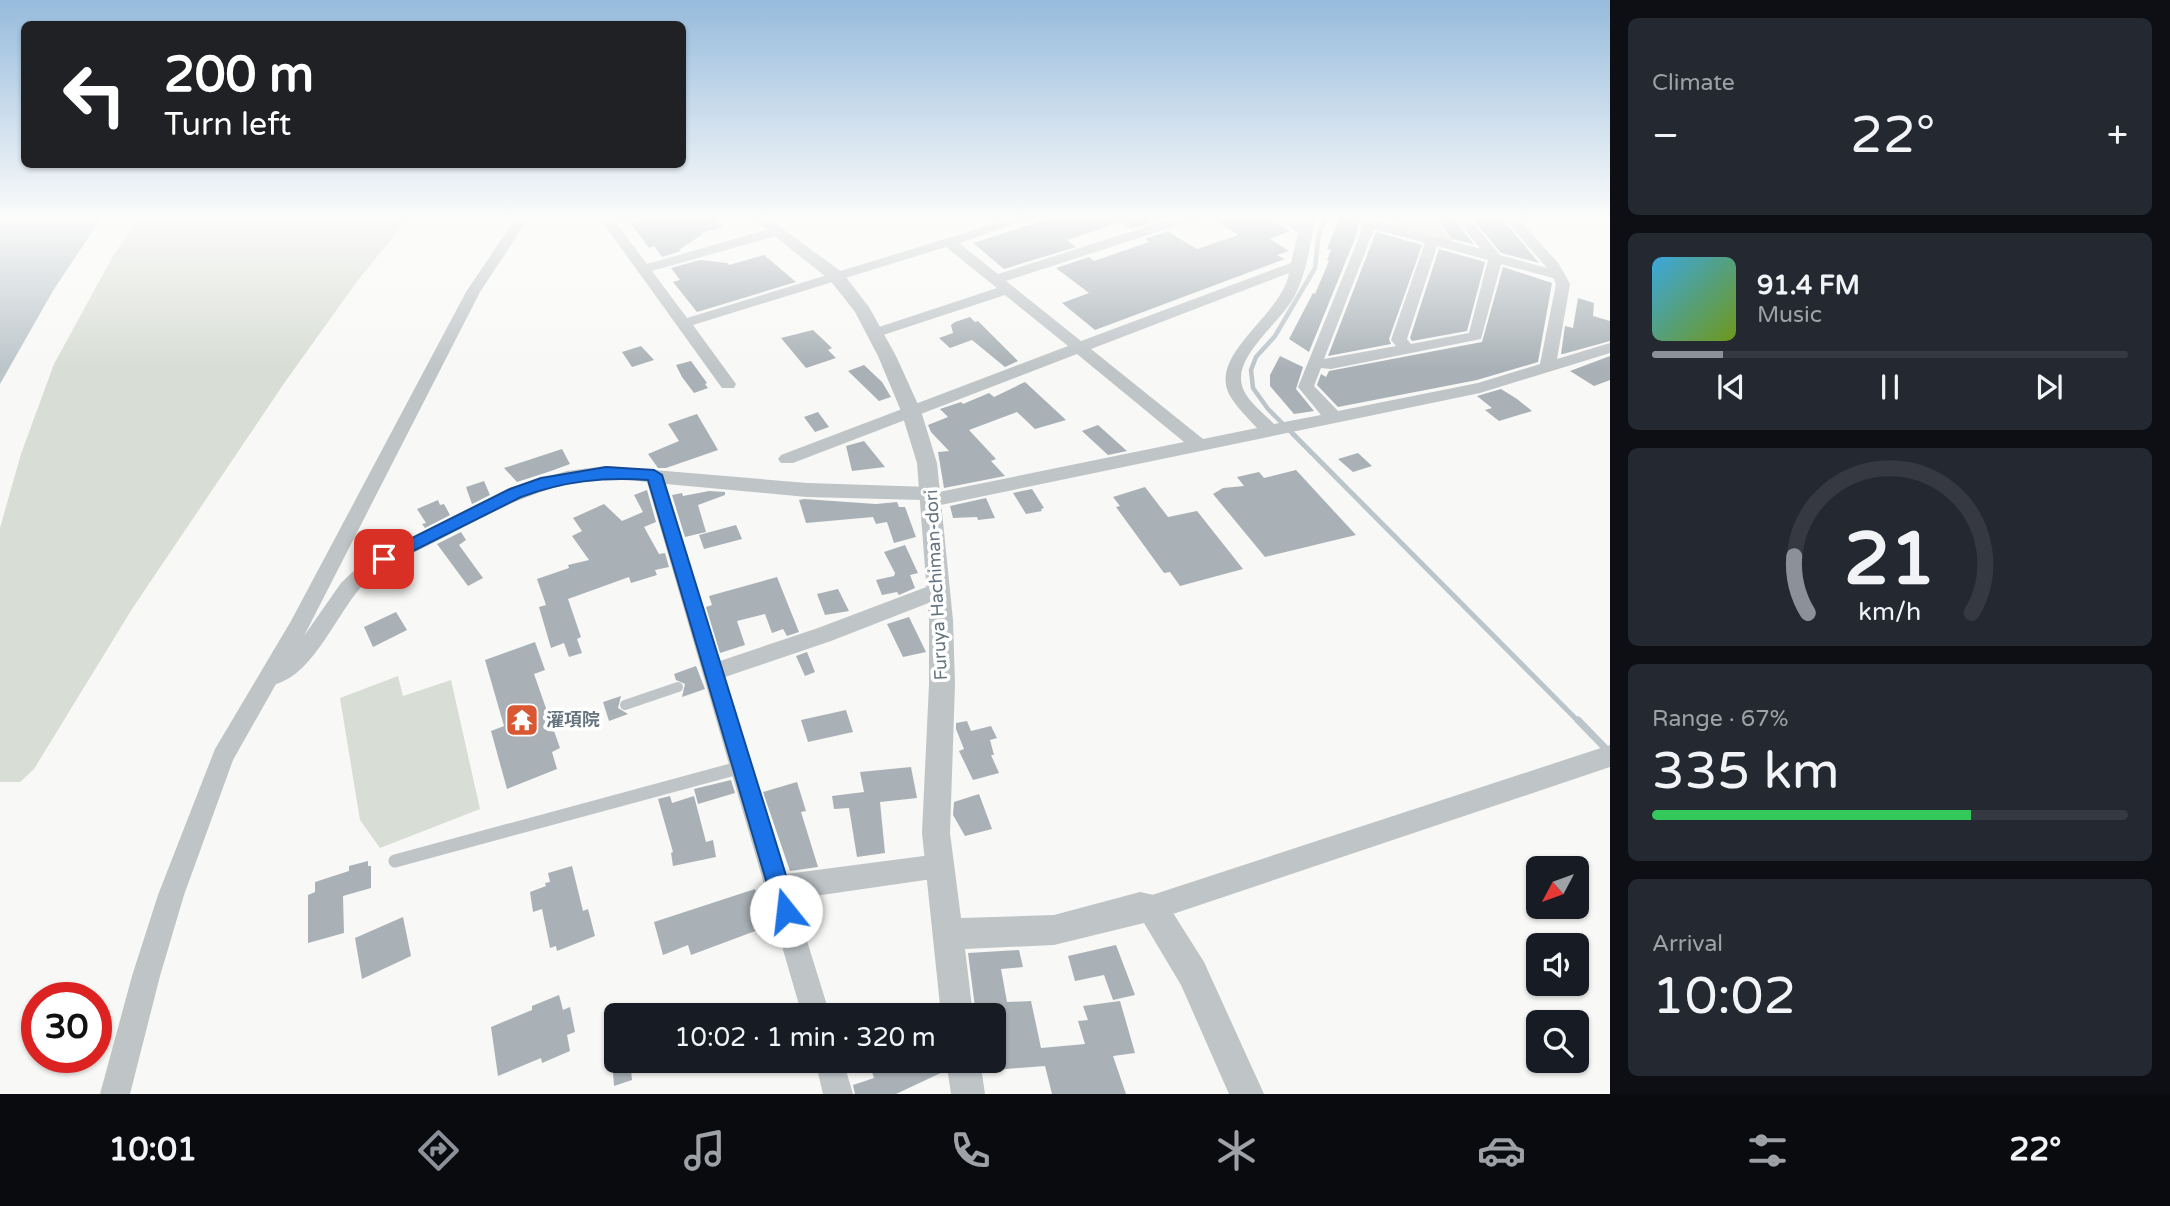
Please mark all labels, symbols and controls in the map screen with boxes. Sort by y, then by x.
text: 200 m [164,46,314,105]
icon: left [49,49,140,140]
text: Climate [1652,69,1735,97]
text: 22° [1850,104,1935,167]
text: Turn left [164,106,291,144]
text: − [1652,113,1679,159]
text: + [2107,113,2128,159]
text: 91.4 FM [1757,270,1860,301]
text: Music [1757,301,1822,329]
icon: previous [1712,368,1750,406]
icon: pause [1871,368,1909,406]
icon: next [2030,368,2068,406]
street label: Furuya Hachiman-dori [920,489,952,681]
text: 21 [1844,516,1936,604]
pin [354,529,414,589]
icon: arrive [365,540,403,578]
text: km/h [1859,597,1921,627]
temple icon: 灌項院 [503,701,541,739]
text: Range · 67% [1652,705,1788,733]
place label: 灌項院 [546,709,600,731]
text: 335 km [1652,740,1840,803]
north arrow [1526,856,1589,919]
map controls [1526,856,1589,1073]
position arrow [749,874,823,948]
text: Arrival [1652,930,1723,958]
button: sound [1526,933,1589,996]
text: 10:02 [1652,965,1796,1028]
speed limit sign: 30 [21,982,112,1073]
button: search [1526,1010,1589,1073]
text: 10:02 · 1 min · 320 m [674,1022,936,1053]
icon: directions [414,1126,463,1175]
icon: music [680,1126,729,1175]
icon: phone [946,1126,995,1175]
icon: climate [1212,1126,1261,1175]
icon: car [1477,1126,1526,1175]
icon: filters [1743,1126,1792,1175]
text: 10:01 [108,1131,197,1169]
text: 22° [2009,1131,2061,1169]

